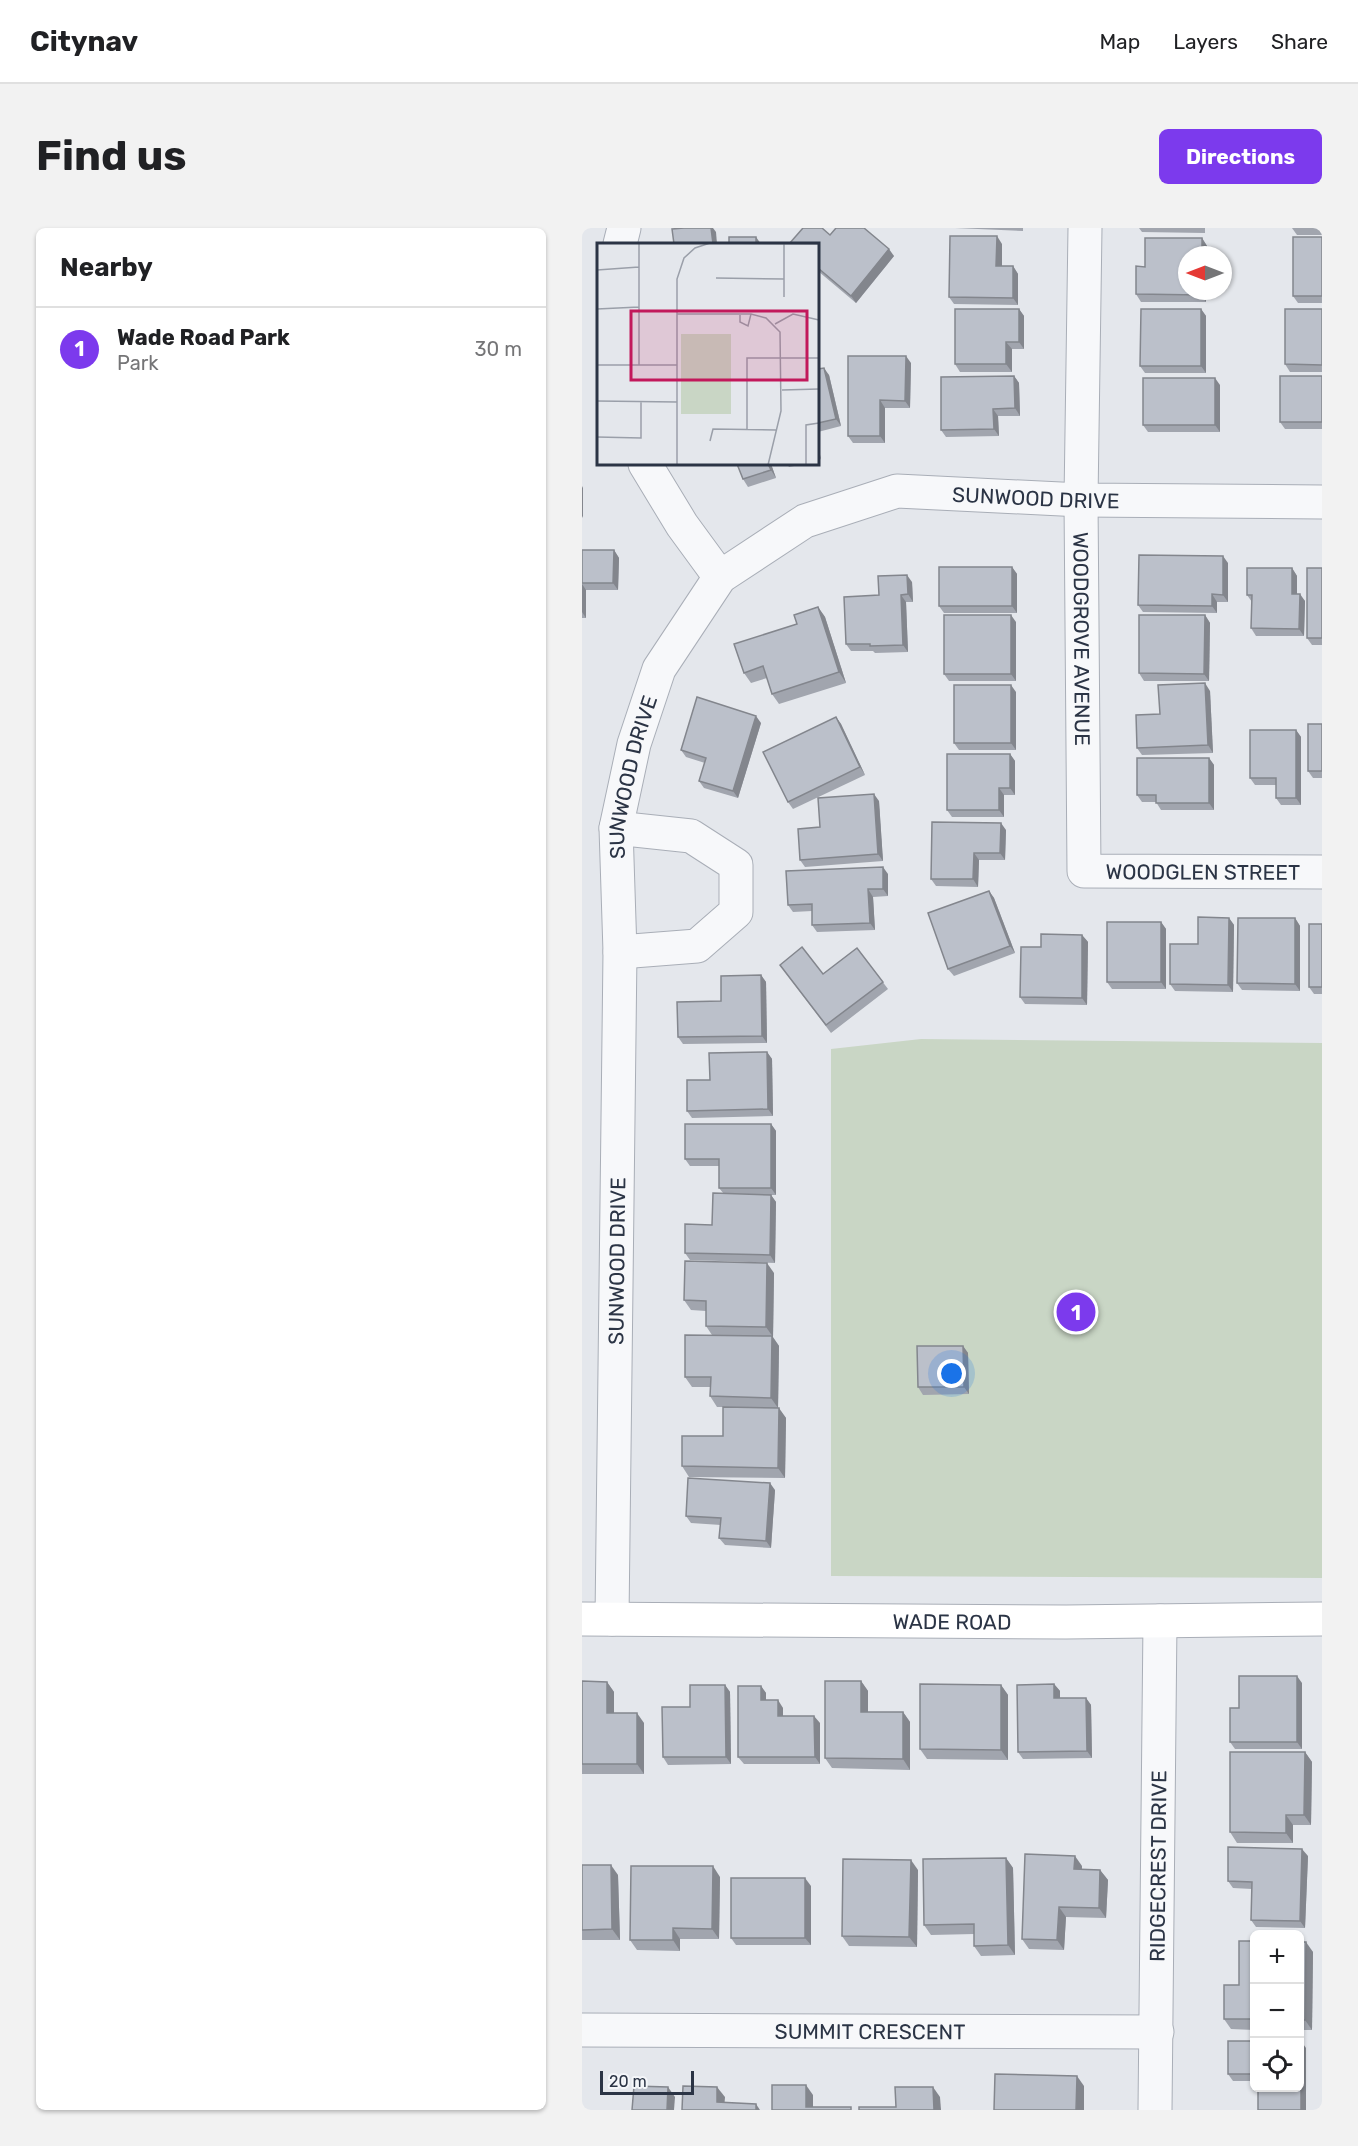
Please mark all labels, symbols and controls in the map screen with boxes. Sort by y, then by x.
text: Citynav [30,25,138,58]
text: Map [1099,29,1140,54]
text: Layers [1173,29,1238,54]
text: Share [1271,29,1328,54]
button: Directions [1159,129,1322,184]
text: Find us [36,131,187,181]
inset map [597,243,819,465]
north arrow [1178,246,1232,300]
text: Nearby [60,252,153,283]
text: Wade Road Park [117,324,290,351]
text: 1 [75,337,84,361]
text: 30 m [475,337,522,361]
text: Park [117,351,159,375]
street label: SUNWOOD DRIVE [951,481,1120,513]
street label: WOODGROVE AVENUE [1069,532,1095,746]
street label: SUNWOOD DRIVE [603,692,662,859]
street label: WOODGLEN STREET [1106,859,1300,884]
street label: SUNWOOD DRIVE [603,1177,630,1345]
pin: 1 [1056,1290,1096,1334]
your location [937,1359,966,1388]
street label: WADE ROAD [892,1608,1012,1634]
street label: RIDGECREST DRIVE [1144,1770,1171,1962]
map controls [1250,1930,1304,2092]
button: + [1250,1930,1304,1984]
button: − [1250,1984,1304,2038]
street label: SUMMIT CRESCENT [775,2018,965,2044]
button: locate [1250,2038,1304,2092]
scale bar [600,2068,694,2096]
text: 20 m [609,2072,647,2091]

